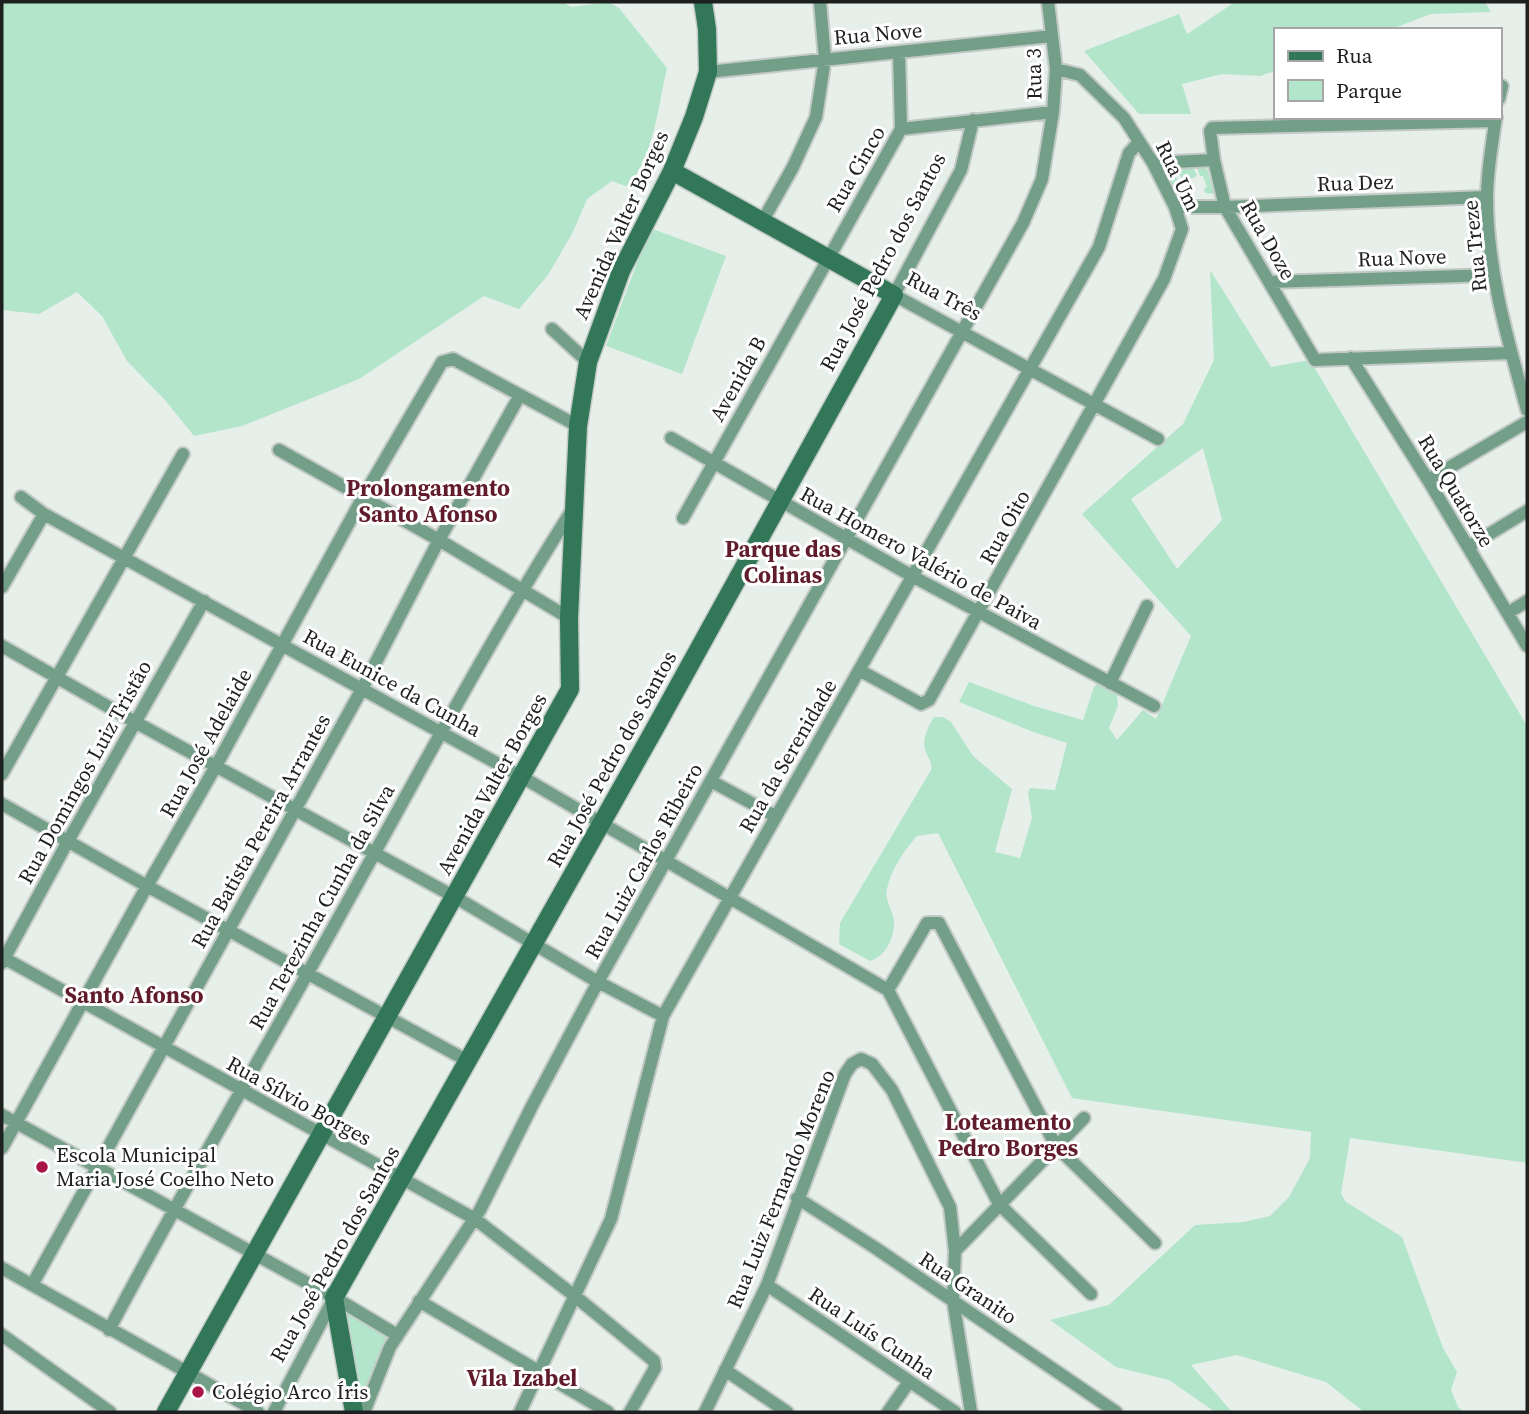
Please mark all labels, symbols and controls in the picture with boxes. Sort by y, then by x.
street label: Rua Nove [832,15,923,52]
legend [1274,28,1501,119]
text: Rua [1336,41,1373,70]
street label: Rua 3 [1019,48,1048,100]
text: Parque [1336,76,1402,105]
street label: Rua Cinco [819,120,892,217]
street label: Avenida Valter Borges [566,126,675,324]
street label: Rua Um [1149,136,1208,216]
street label: Rua José Pedro dos Santos [813,147,953,376]
street label: Rua Dez [1316,167,1394,198]
street label: Rua Doze [1234,194,1303,285]
street label: Rua Treze [1455,199,1494,294]
street label: Rua Nove [1357,241,1447,274]
street label: Rua Três [901,264,987,327]
street label: Avenida B [702,331,773,426]
street label: Rua Quatorze [1411,429,1501,552]
district label: Prolongamento Santo Afonso [346,472,510,530]
street label: Rua Homero Valério de Paiva [795,479,1048,636]
street label: Rua Oito [972,484,1037,569]
district label: Parque das Colinas [725,533,841,591]
street label: Rua Eunice da Cunha [298,622,487,744]
street label: Rua José Pedro dos Santos [540,645,683,872]
street label: Rua Domingos Luiz Tristão [11,655,158,889]
street label: Rua José Adelaide [153,663,259,823]
street label: Rua da Serenidade [732,673,843,838]
street label: Avenida Valter Borges [429,688,554,880]
street label: Rua Batista Pereira Arrantes [184,708,337,953]
street label: Rua Luiz Carlos Ribeiro [578,758,710,964]
street label: Rua Terezinha Cunha da Silva [242,779,401,1035]
district label: Santo Afonso [65,979,203,1011]
street label: Rua Sílvio Borges [222,1049,377,1152]
street label: Rua Luiz Fernando Moreno [719,1065,842,1313]
district label: Loteamento Pedro Borges [938,1106,1078,1164]
place label: Escola Municipal Maria José Coelho Neto [56,1140,274,1193]
street label: Rua José Pedro dos Santos [263,1140,406,1367]
marker: Escola Municipal Maria José Coelho Neto [34,1159,50,1175]
street label: Rua Granito [914,1244,1023,1331]
street label: Rua Luís Cunha [803,1279,942,1386]
district label: Vila Izabel [467,1362,577,1394]
place label: Colégio Arco Íris [212,1377,368,1406]
marker: Colégio Arco Íris [190,1384,206,1400]

